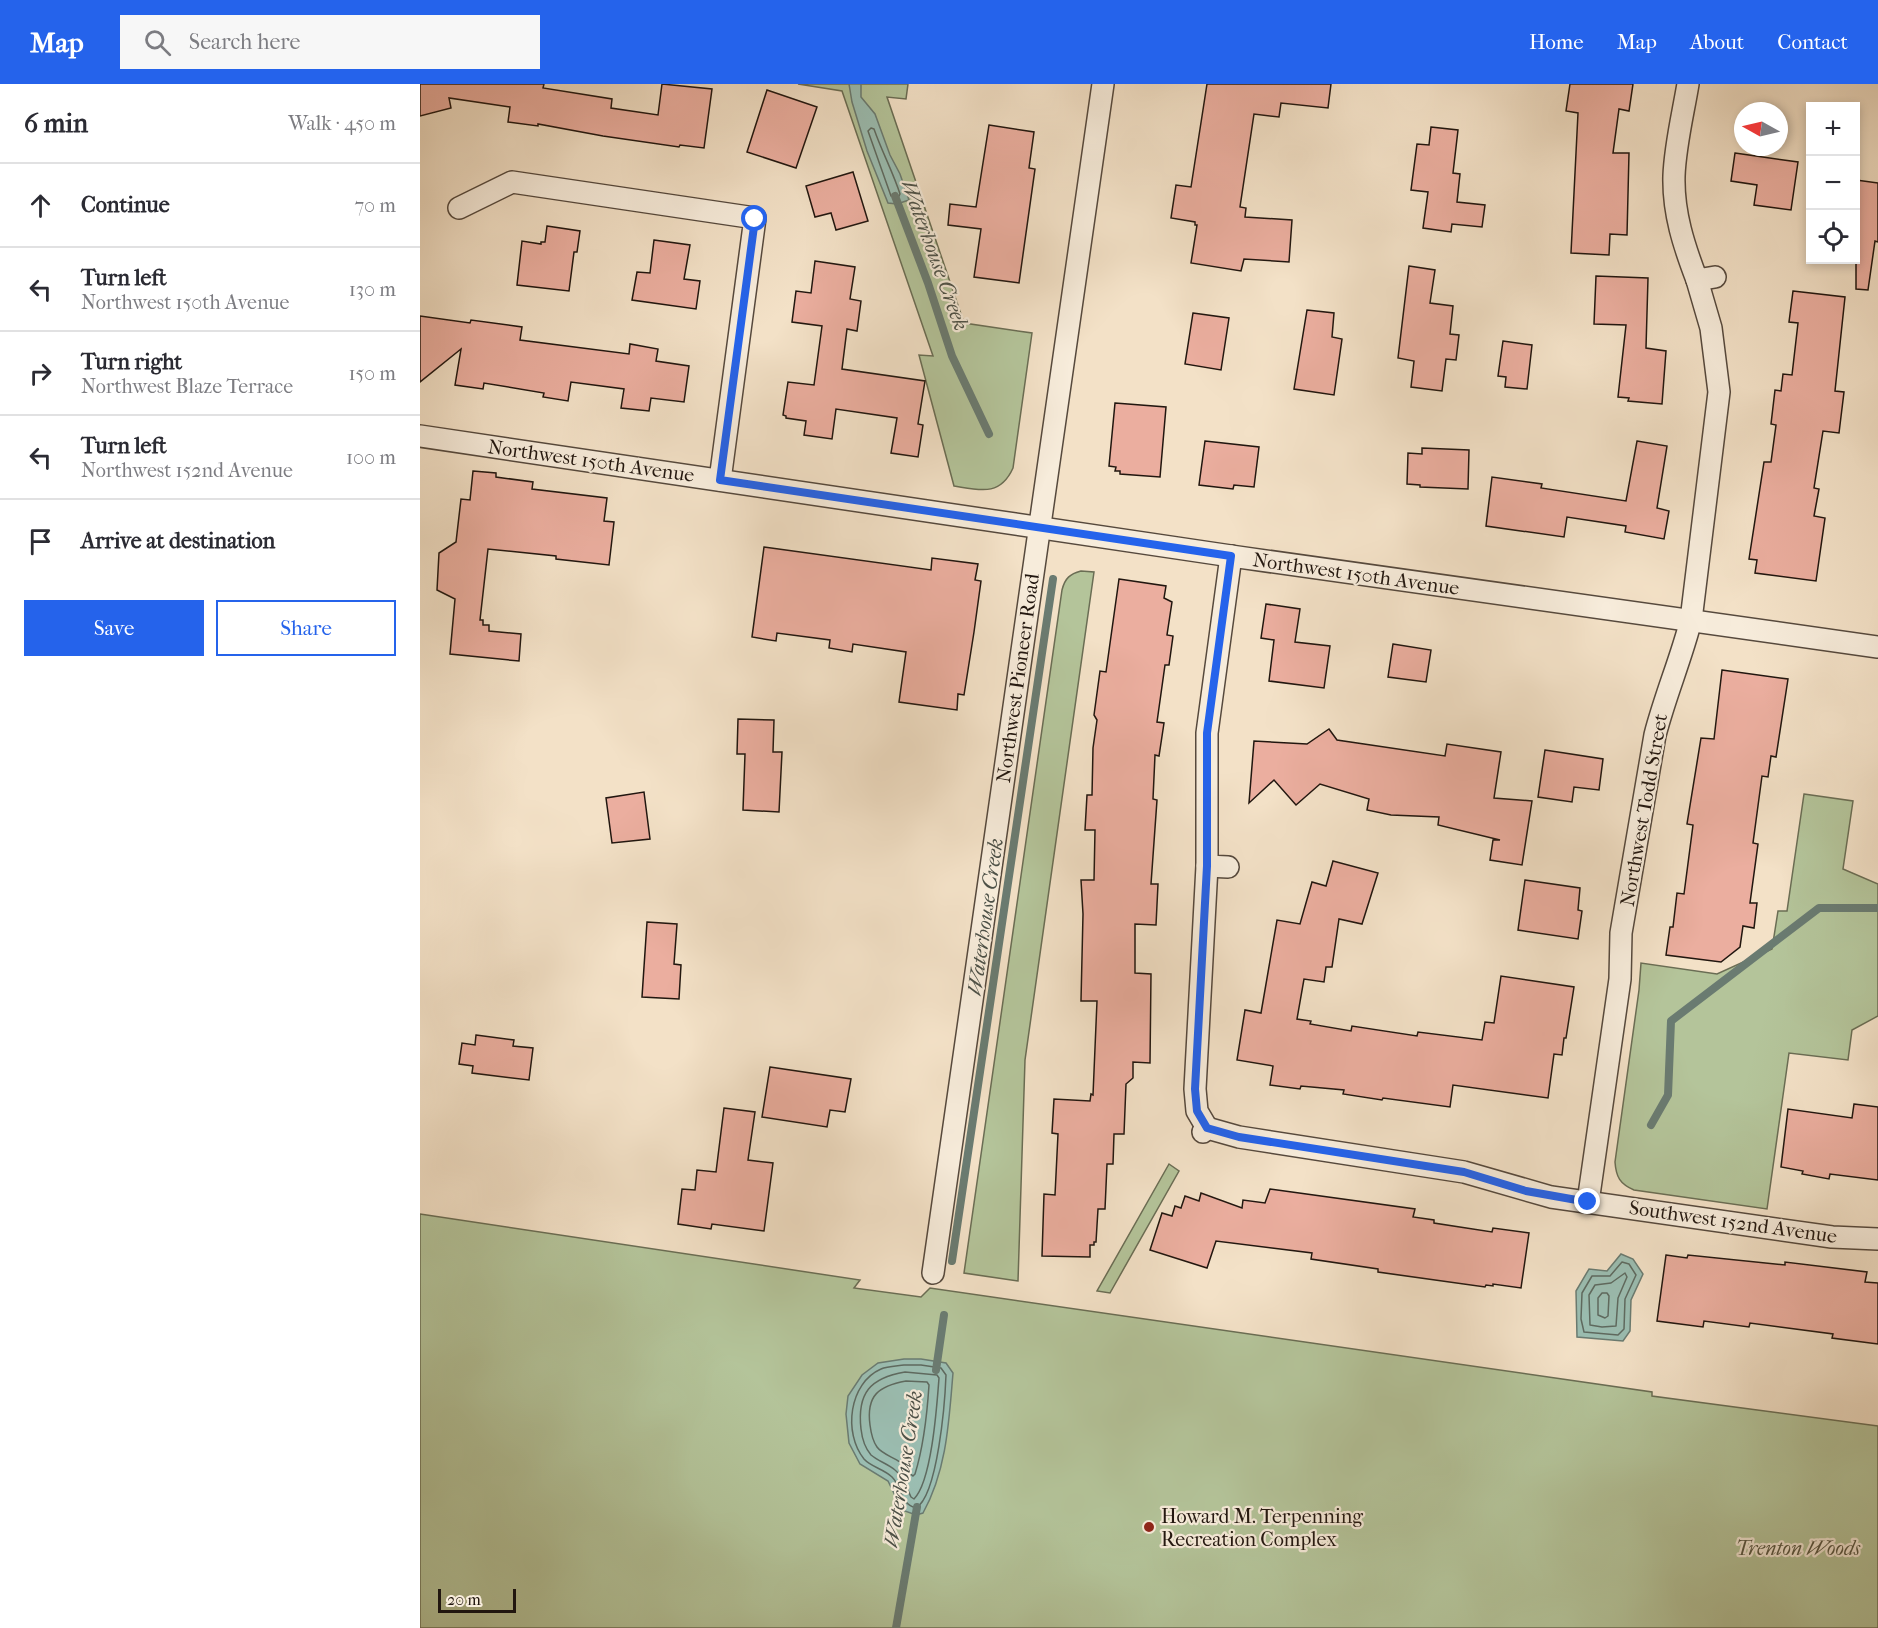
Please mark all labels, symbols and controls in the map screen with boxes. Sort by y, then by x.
search box [120,15,540,69]
text: Map [30,26,84,59]
icon: search [141,26,174,59]
text: Search here [189,29,300,55]
text: Home [1529,30,1584,54]
text: Map [1617,30,1657,54]
text: About [1690,30,1744,54]
text: Contact [1777,30,1848,54]
north arrow [1734,102,1788,156]
map controls [1806,102,1860,264]
button: + [1806,102,1860,156]
text: 6 min [24,108,88,139]
text: Walk · 450 m [288,112,396,135]
button: − [1806,156,1860,210]
water label: Waterhouse Creek [897,176,973,334]
icon: ahead [24,189,57,222]
text: Continue [81,192,170,218]
text: 70 m [354,194,396,217]
route start [741,205,767,231]
button: locate [1806,210,1860,264]
text: Turn left [81,265,167,291]
icon: left [24,273,57,306]
text: 130 m [349,278,396,301]
text: Northwest 150th Avenue [81,291,289,314]
text: Turn right [81,349,182,375]
icon: right [24,357,57,390]
text: 150 m [348,362,396,385]
text: Northwest Blaze Terrace [81,375,293,398]
text: Turn left [81,433,167,459]
street label: Northwest 150th Avenue [486,435,696,487]
icon: left [24,441,57,474]
text: 100 m [346,446,396,469]
text: Northwest 152nd Avenue [81,459,293,482]
icon: arrive [24,525,57,558]
text: Arrive at destination [81,528,275,554]
street label: Northwest 150th Avenue [1251,548,1461,600]
street label: Northwest Pioneer Road [992,571,1044,784]
button: Save [24,600,204,656]
button: Share [216,600,396,656]
street label: Northwest Todd Street [1616,712,1672,908]
water label: Waterhouse Creek [962,837,1008,997]
route end [1574,1188,1600,1214]
street label: Southwest 152nd Avenue [1627,1196,1839,1248]
water label: Waterhouse Creek [879,1389,927,1549]
place label: Howard M. Terpenning Recreation Complex [1161,1505,1363,1551]
marker: Howard M. Terpenning Recreation Complex [1142,1520,1156,1534]
park label: Trenton Woods [1736,1537,1861,1560]
scale bar [438,1586,516,1614]
text: 20 m [447,1590,481,1609]

